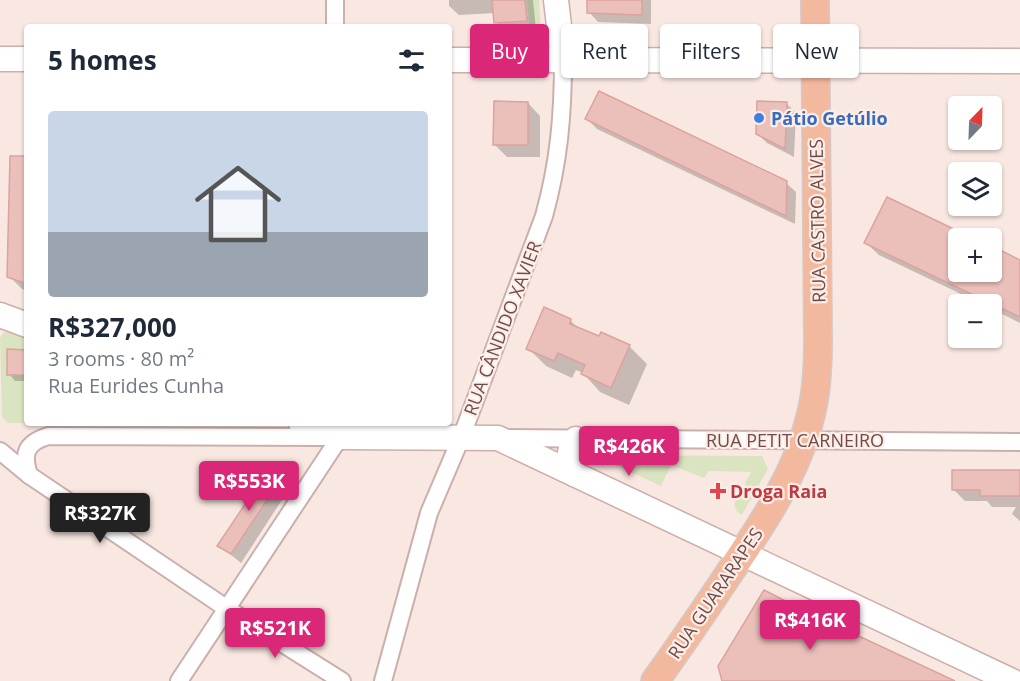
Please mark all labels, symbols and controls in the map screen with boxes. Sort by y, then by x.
chip: Buy [470,24,549,78]
chip: Rent [561,24,648,78]
chip: Filters [660,24,761,78]
chip: New [773,24,859,78]
text: 5 homes [48,42,157,78]
icon: filters [395,44,428,77]
north arrow [948,96,1002,150]
map controls [948,96,1002,348]
place label: Pátio Getúlio [771,106,888,130]
marker: Pátio Getúlio [752,111,766,125]
street label: RUA CASTRO ALVES [804,139,830,303]
icon: home [184,150,292,258]
button: layers [948,162,1002,216]
button: + [948,228,1002,282]
street label: RUA CÂNDIDO XAVIER [458,237,546,419]
button: − [948,294,1002,348]
text: R$327,000 [48,309,177,345]
text: 3 rooms · 80 m² [48,345,194,372]
text: Rua Eurides Cunha [48,372,224,399]
pin: R$426K [580,426,678,477]
street label: RUA PETIT CARNEIRO [706,428,884,452]
text: R$426K [593,432,665,459]
pin: R$553K [200,461,298,512]
text: R$553K [213,467,285,494]
place label: Droga Raia [730,479,827,503]
marker: Droga Raia [711,484,725,498]
pin: R$327K [51,493,149,544]
text: R$327K [64,499,136,526]
street label: RUA GUARARAPES [662,523,768,663]
pin: R$416K [761,600,859,651]
text: R$416K [774,606,846,633]
pin: R$521K [226,608,324,659]
text: R$521K [239,614,311,641]

